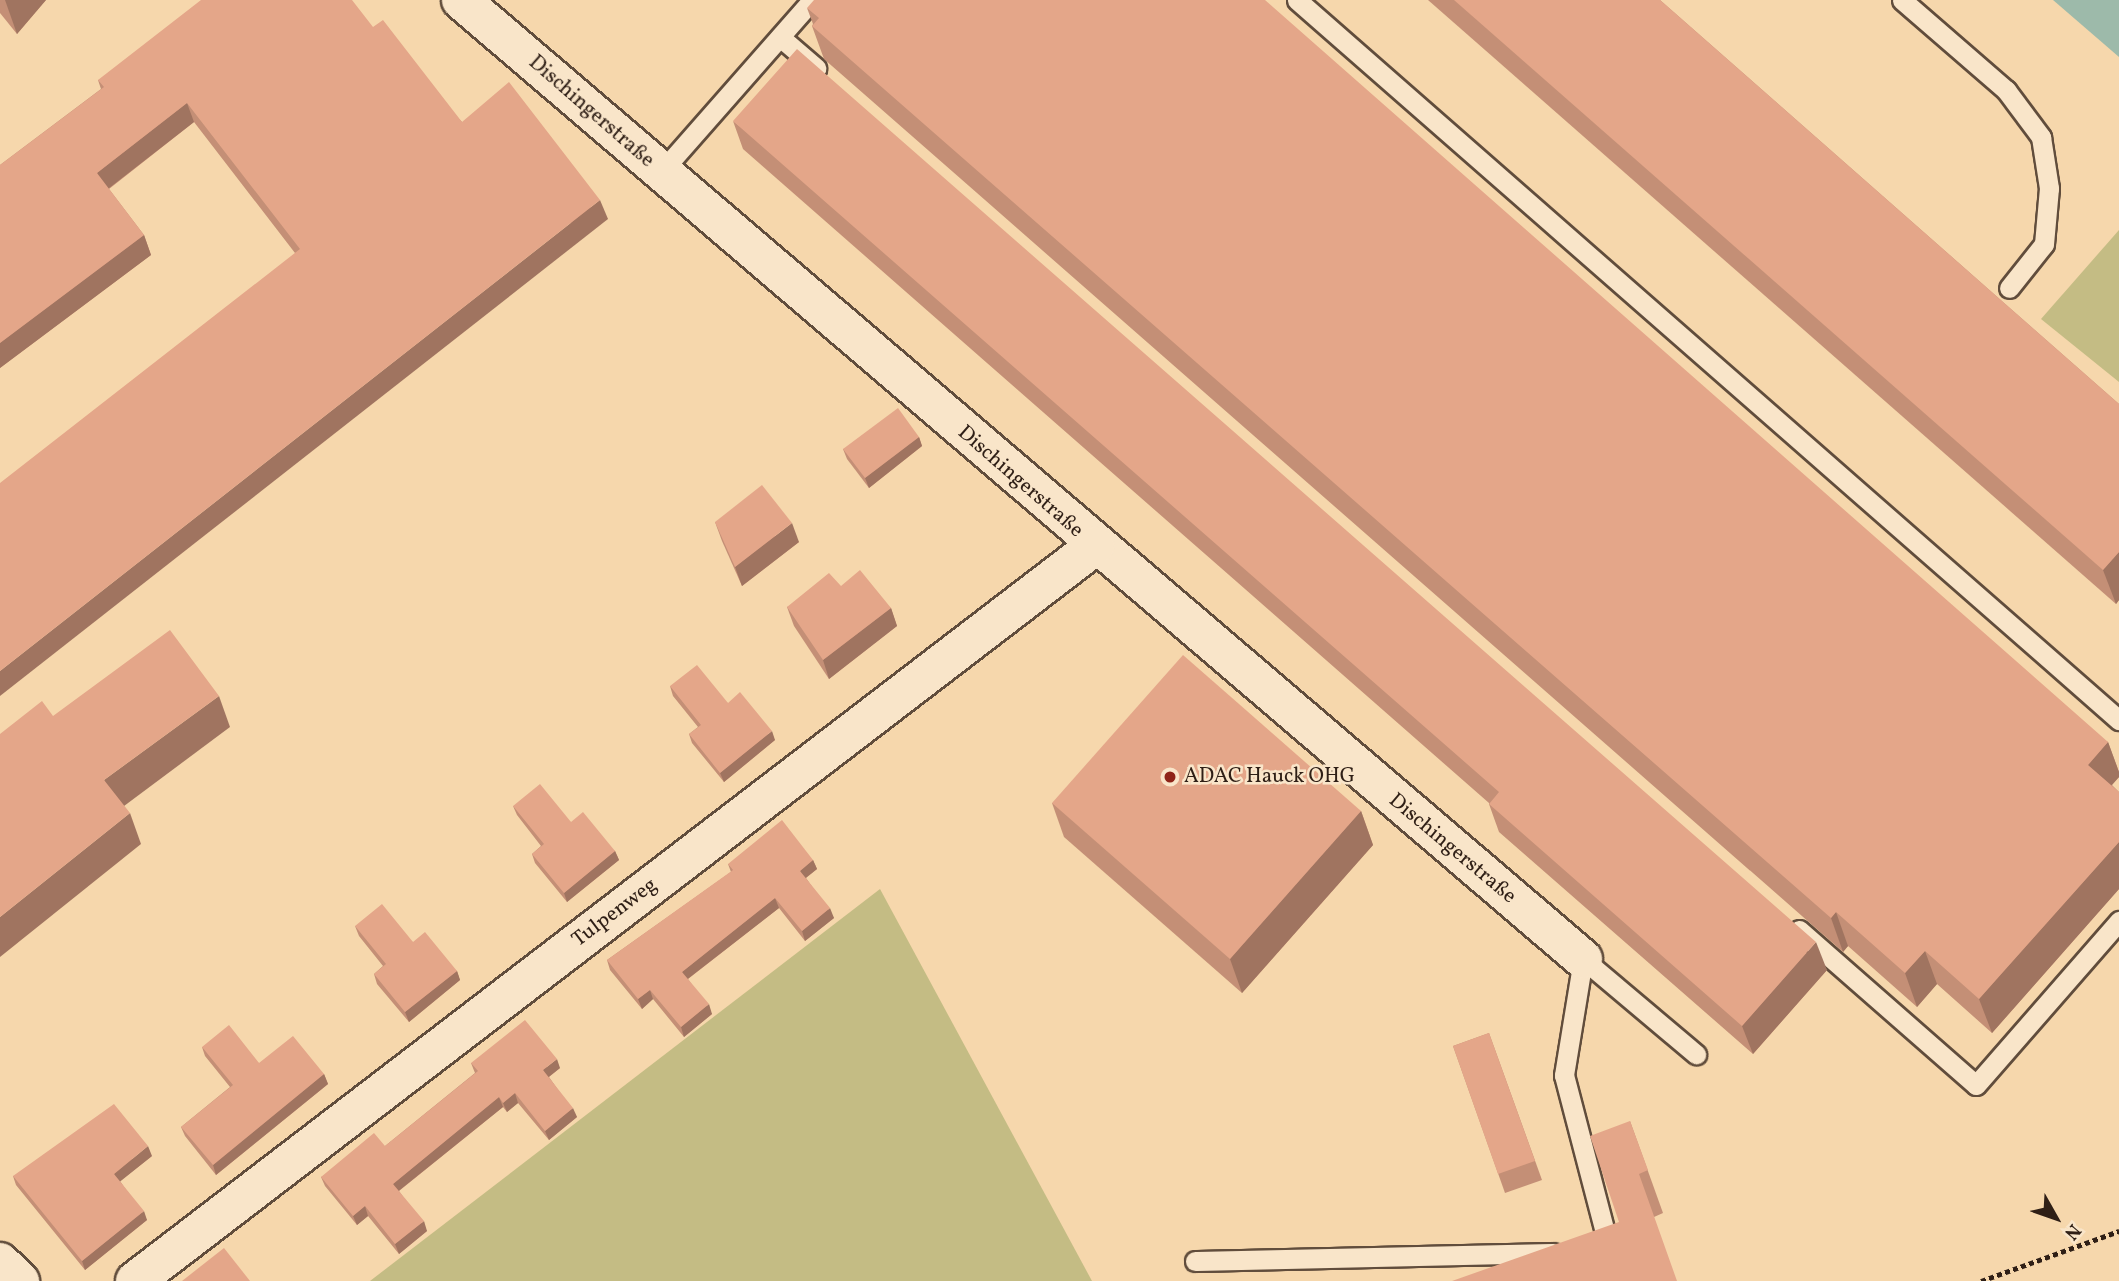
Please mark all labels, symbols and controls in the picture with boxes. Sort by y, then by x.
street label: Dischingerstraße [523,51,659,173]
street label: Dischingerstraße [952,421,1088,543]
place label: ADAC Hauck OHG [1184,764,1355,790]
marker: ADAC Hauck OHG [1162,769,1178,785]
street label: Dischingerstraße [1383,788,1521,910]
street label: Tulpenweg [568,873,662,953]
north arrow [2021,1183,2091,1253]
text: N [2058,1218,2086,1245]

